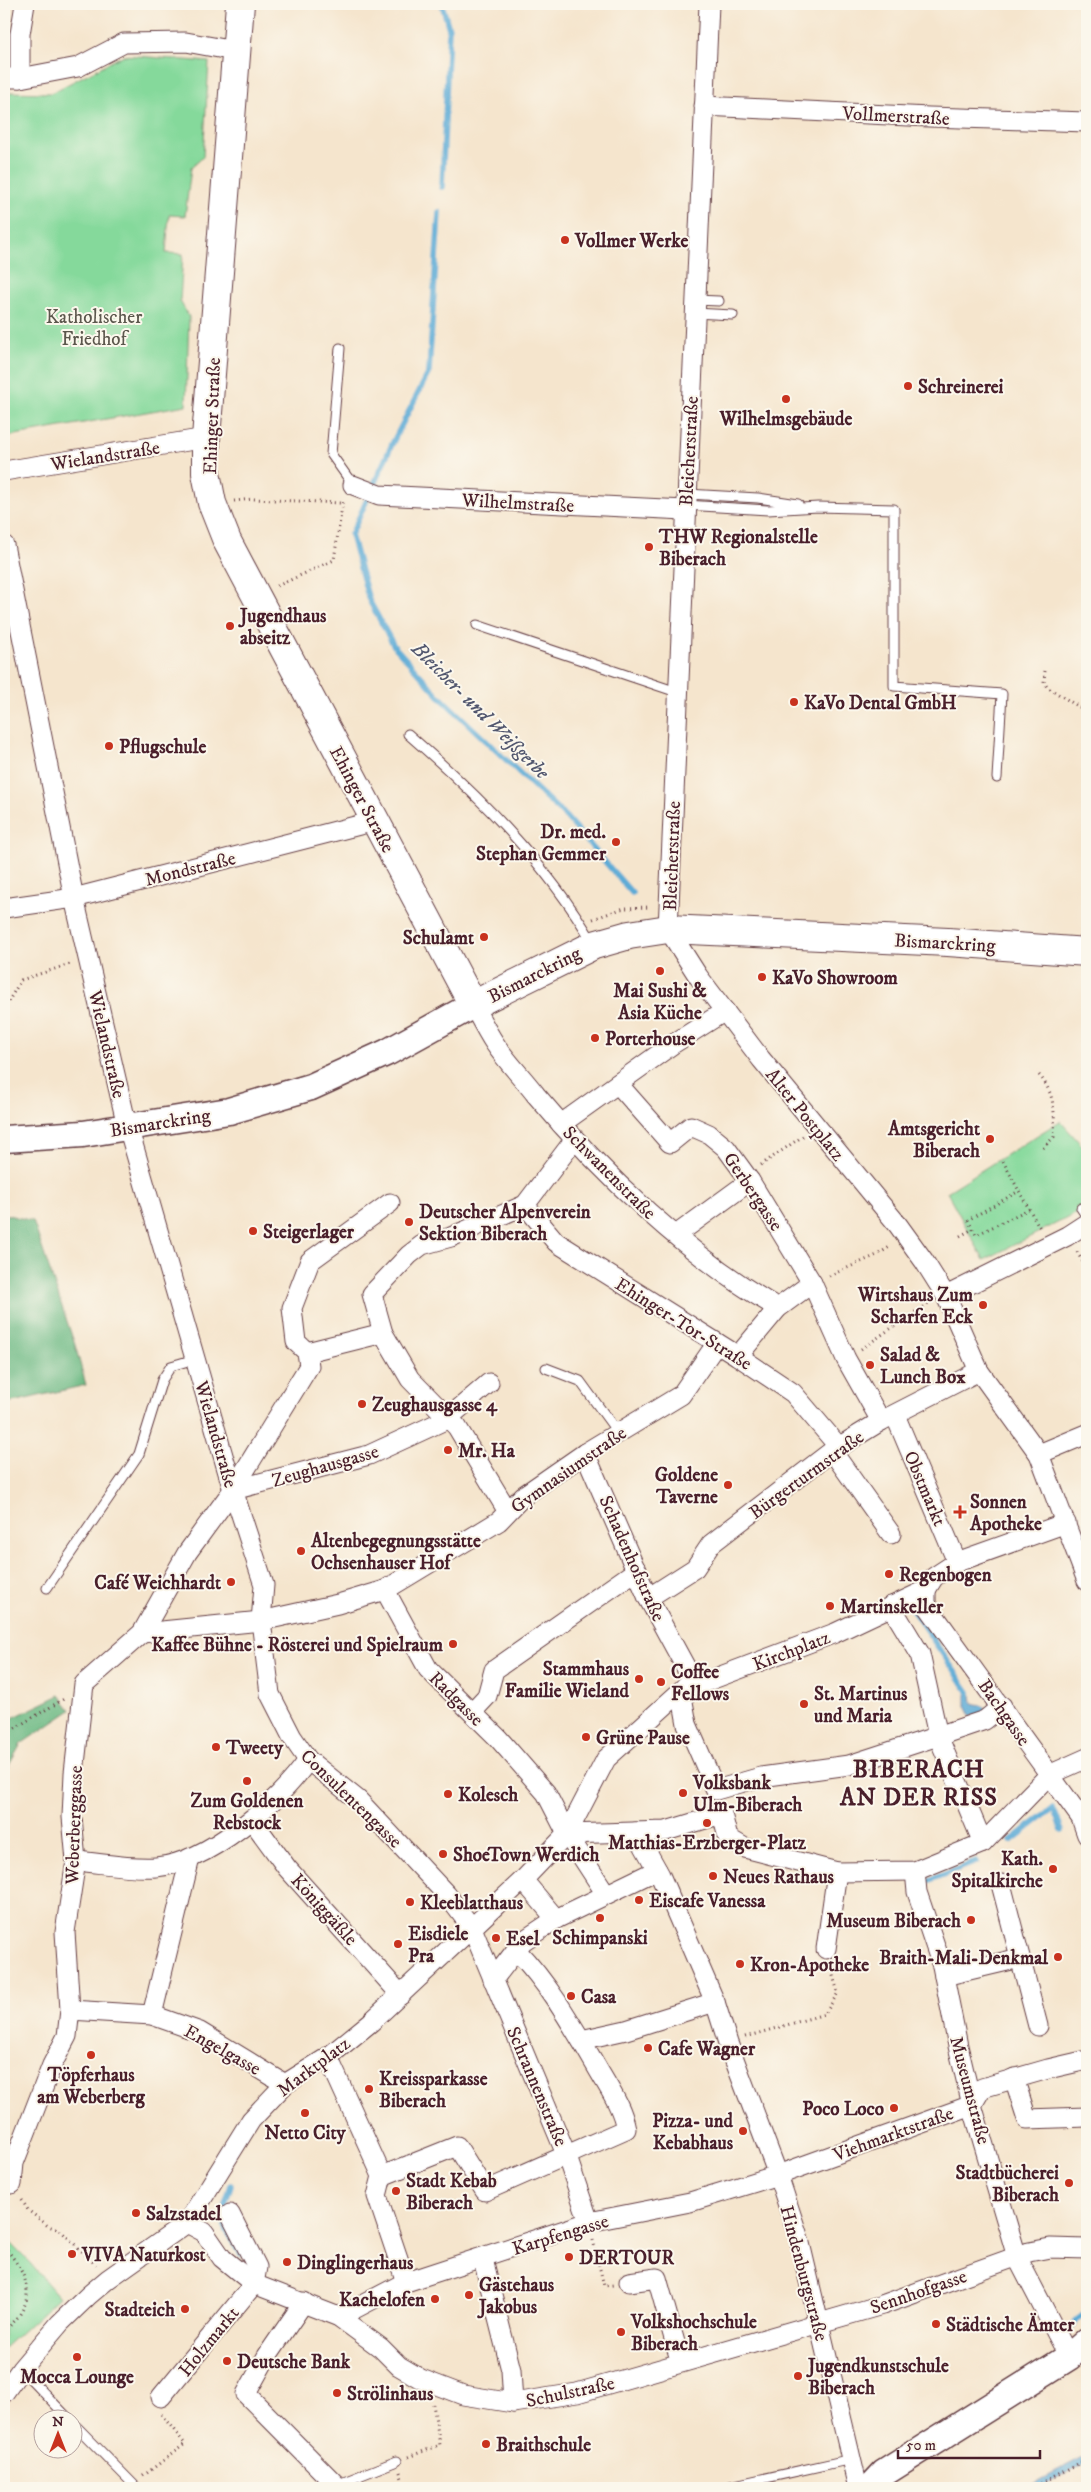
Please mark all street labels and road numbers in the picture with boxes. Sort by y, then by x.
street label: Vollmerstraße [841,102,950,131]
street label: Ehinger Straße [199,357,226,475]
street label: Bleicherstraße [675,395,704,507]
street label: Wielandstraße [48,436,162,477]
street label: Wilhelmstraße [460,489,575,518]
street label: Ehinger Straße [324,743,399,857]
street label: Bleicherstraße [659,800,686,912]
street label: Mondstraße [143,847,238,892]
street label: Bismarckring [894,929,997,958]
street label: Bismarckring [484,942,586,1009]
street label: Wielandstraße [83,987,130,1101]
street label: Alter Postplatz [760,1064,849,1166]
street label: Bismarckring [108,1104,213,1143]
street label: Schwanenstraße [557,1122,661,1225]
street label: Gerbergasse [718,1148,788,1236]
street label: Ehinger-Tor-Straße [611,1273,756,1376]
street label: Wielandstraße [189,1377,242,1491]
street label: Gymnasiumstraße [506,1422,631,1519]
street label: Bürgerturmstraße [745,1426,869,1524]
street label: Zeughausgasse [269,1440,382,1493]
street label: Obstmarkt [898,1447,951,1530]
street label: Schadenhofstraße [594,1492,670,1625]
street label: Kirchplatz [750,1626,833,1677]
street label: Radgasse [424,1667,488,1731]
street label: Bachgasse [973,1675,1035,1751]
street label: Consulentengasse [295,1745,407,1853]
street label: Weberberggasse [61,1765,88,1886]
street label: Königgäßle [286,1869,362,1951]
street label: Engelgasse [180,2020,265,2081]
street label: Schrannenstraße [501,2023,572,2150]
street label: Marktplatz [273,2032,355,2102]
street label: Museumstraße [944,2034,995,2147]
street label: Viehmarktstraße [829,2102,957,2167]
street label: Hindenburgstraße [774,2203,833,2344]
street label: Karpfengasse [509,2210,612,2261]
street label: Sennhofgasse [867,2265,970,2320]
street label: Holzmarkt [174,2302,244,2382]
street label: Schulstraße [524,2372,617,2413]

